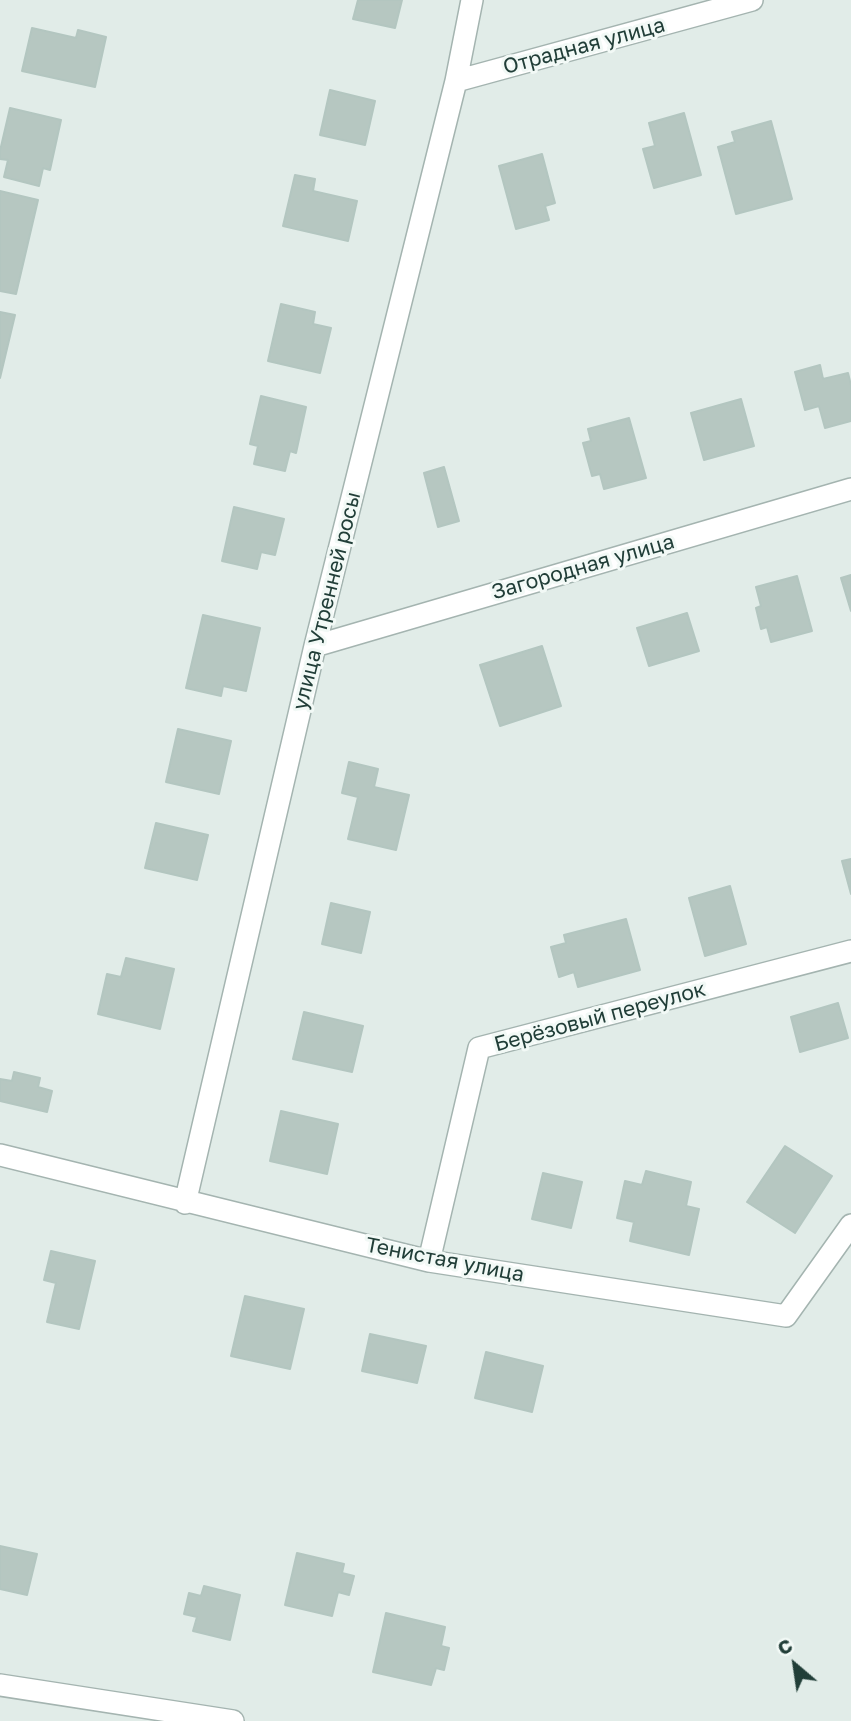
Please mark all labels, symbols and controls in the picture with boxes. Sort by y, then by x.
street label: Отрадная улица [500,12,668,80]
street label: улица Утренней росы [288,489,366,713]
street label: Загородная улица [489,529,677,605]
street label: Берёзовый переулок [492,977,708,1057]
street label: Тенистая улица [364,1232,526,1288]
north arrow [760,1630,830,1700]
text: С [773,1633,796,1660]

